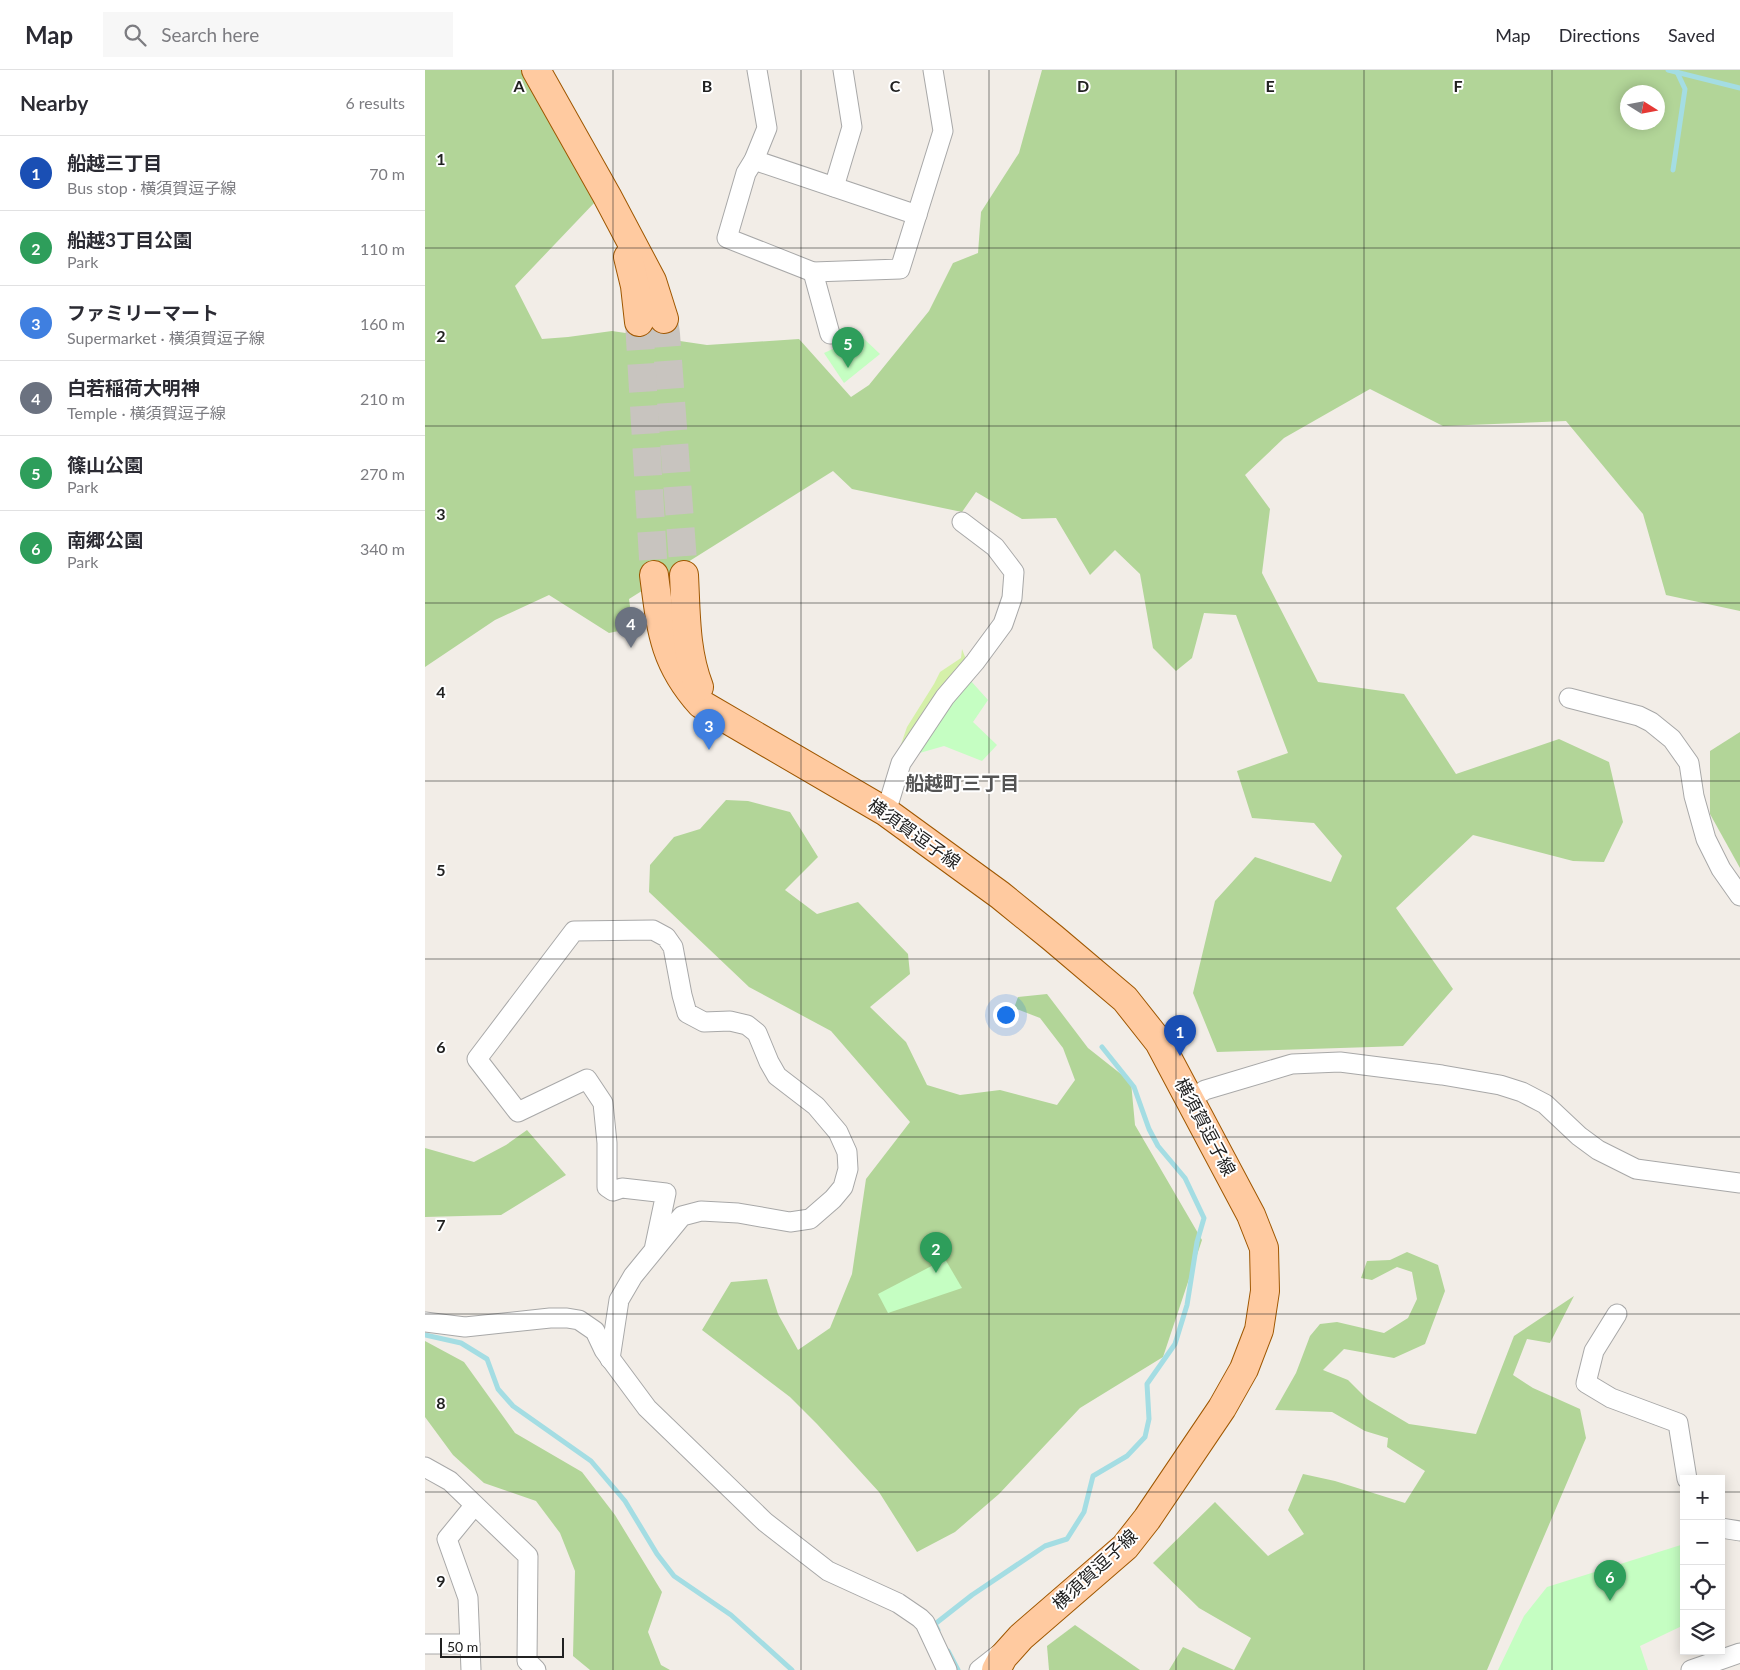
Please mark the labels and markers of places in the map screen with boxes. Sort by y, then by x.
pin: 5 [832,327,864,368]
pin: 4 [615,607,647,648]
pin: 3 [693,709,725,750]
pin: 1 [1164,1015,1196,1056]
pin: 2 [920,1232,952,1273]
pin: 6 [1594,1560,1626,1601]

